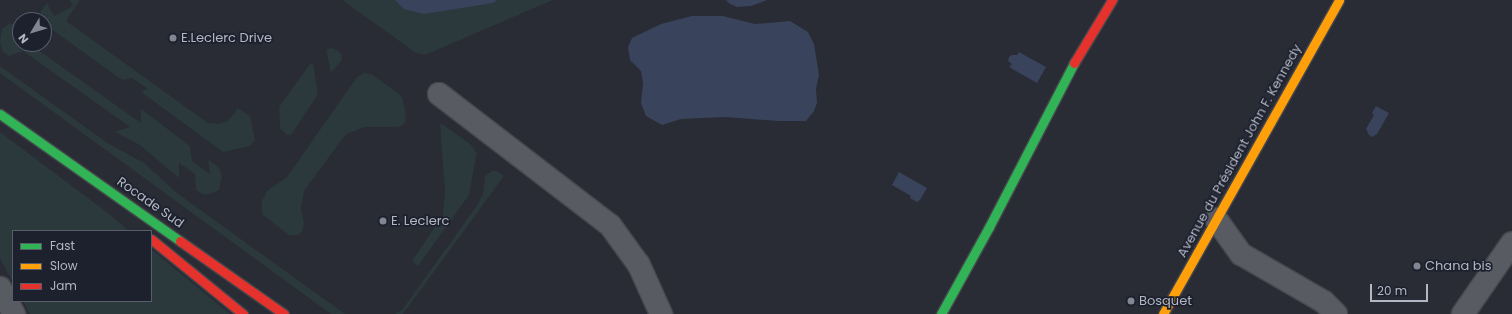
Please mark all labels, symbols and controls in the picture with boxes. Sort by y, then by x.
north arrow [12,12,52,52]
place label: E.Leclerc Drive [181,30,272,46]
text: N [14,31,32,47]
marker: E.Leclerc Drive [168,33,178,43]
street label: Avenue du Président John F. Kennedy [1175,42,1305,260]
street label: Rocade Sud [114,174,186,232]
place label: E. Leclerc [391,213,449,229]
marker: E. Leclerc [378,216,388,226]
legend [12,230,152,302]
text: Fast [50,237,75,254]
text: Slow [50,257,78,274]
place label: Chana bis [1425,258,1491,274]
marker: Chana bis [1412,261,1422,271]
scale bar [1372,276,1430,302]
text: Jam [50,277,77,294]
text: 20 m [1377,282,1407,299]
place label: Bosquet [1139,293,1192,309]
marker: Bosquet [1126,296,1136,306]

